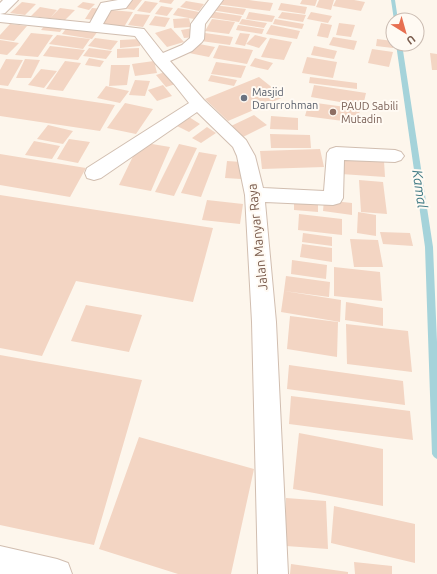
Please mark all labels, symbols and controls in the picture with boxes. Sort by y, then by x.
north arrow [385,12,425,52]
text: U [404,33,418,47]
place label: Masjid Darurrohman [252,86,318,111]
marker: Masjid Darurrohman [239,93,249,103]
place label: PAUD Sabili Mutadin [341,100,398,125]
marker: PAUD Sabili Mutadin [328,107,338,117]
water label: Kamal [409,169,431,209]
street label: Jalan Manyar Raya [244,183,270,291]

